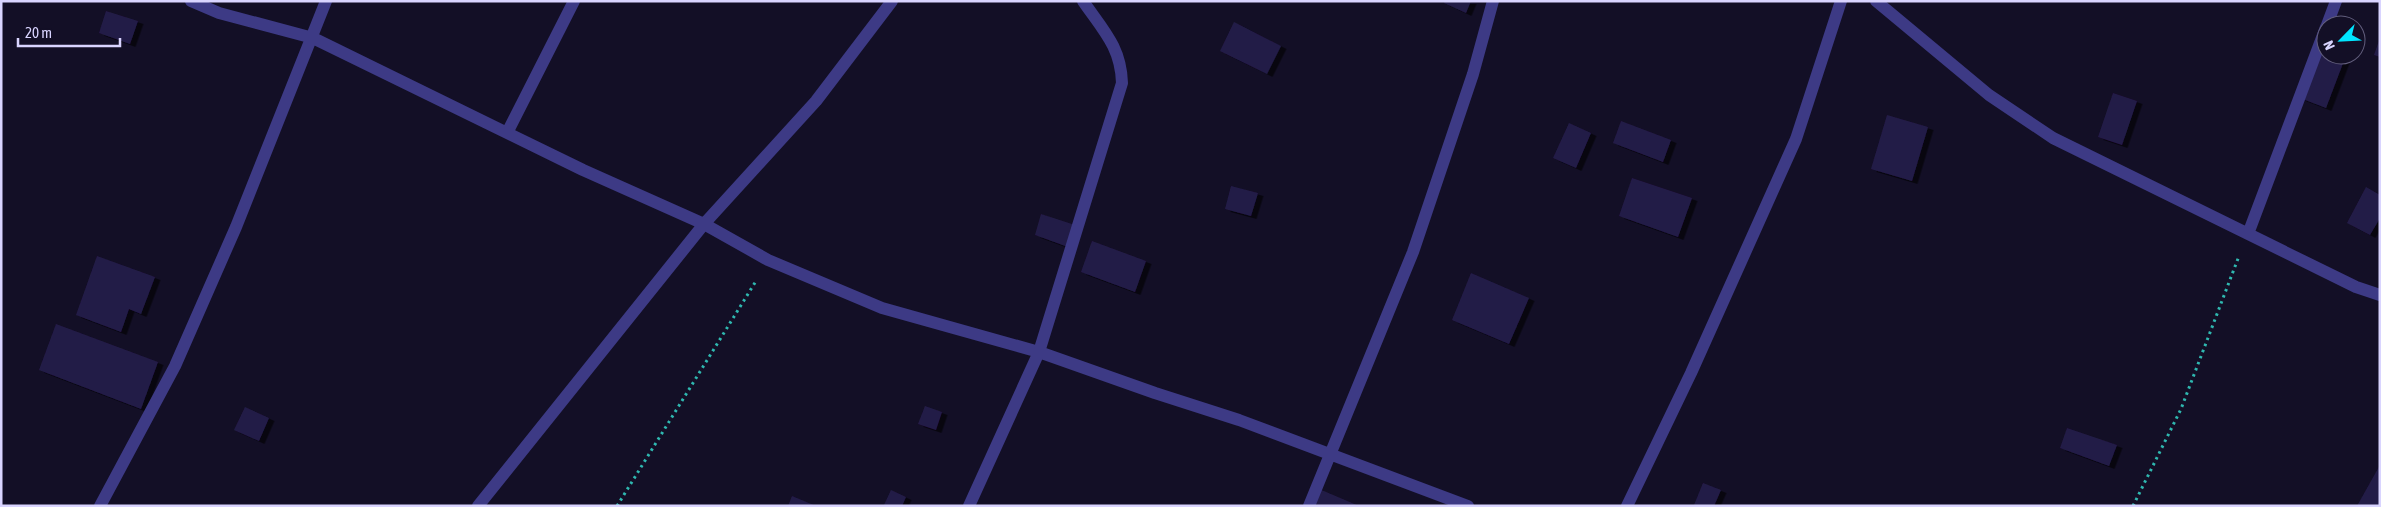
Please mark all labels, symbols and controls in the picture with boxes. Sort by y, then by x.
scale bar [18,15,120,47]
north arrow [2316,15,2366,65]
text: 20 m [25,24,52,41]
text: N [2320,38,2338,52]

